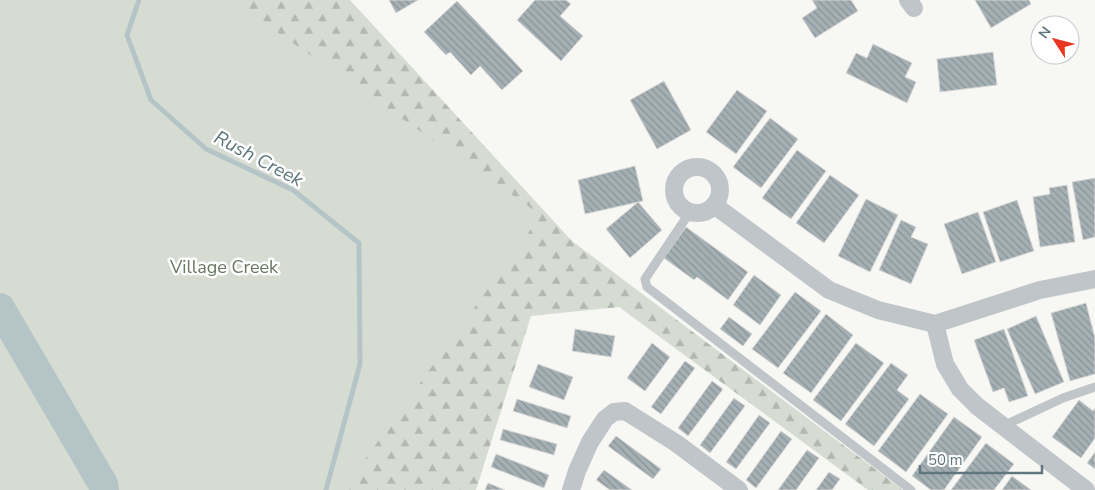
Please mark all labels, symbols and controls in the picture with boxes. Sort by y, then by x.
north arrow [1030,15,1080,65]
text: N [1034,23,1056,42]
water label: Rush Creek [209,125,308,193]
park label: Village Creek [169,255,279,279]
scale bar [920,442,1042,474]
text: 50 m [928,450,963,470]

